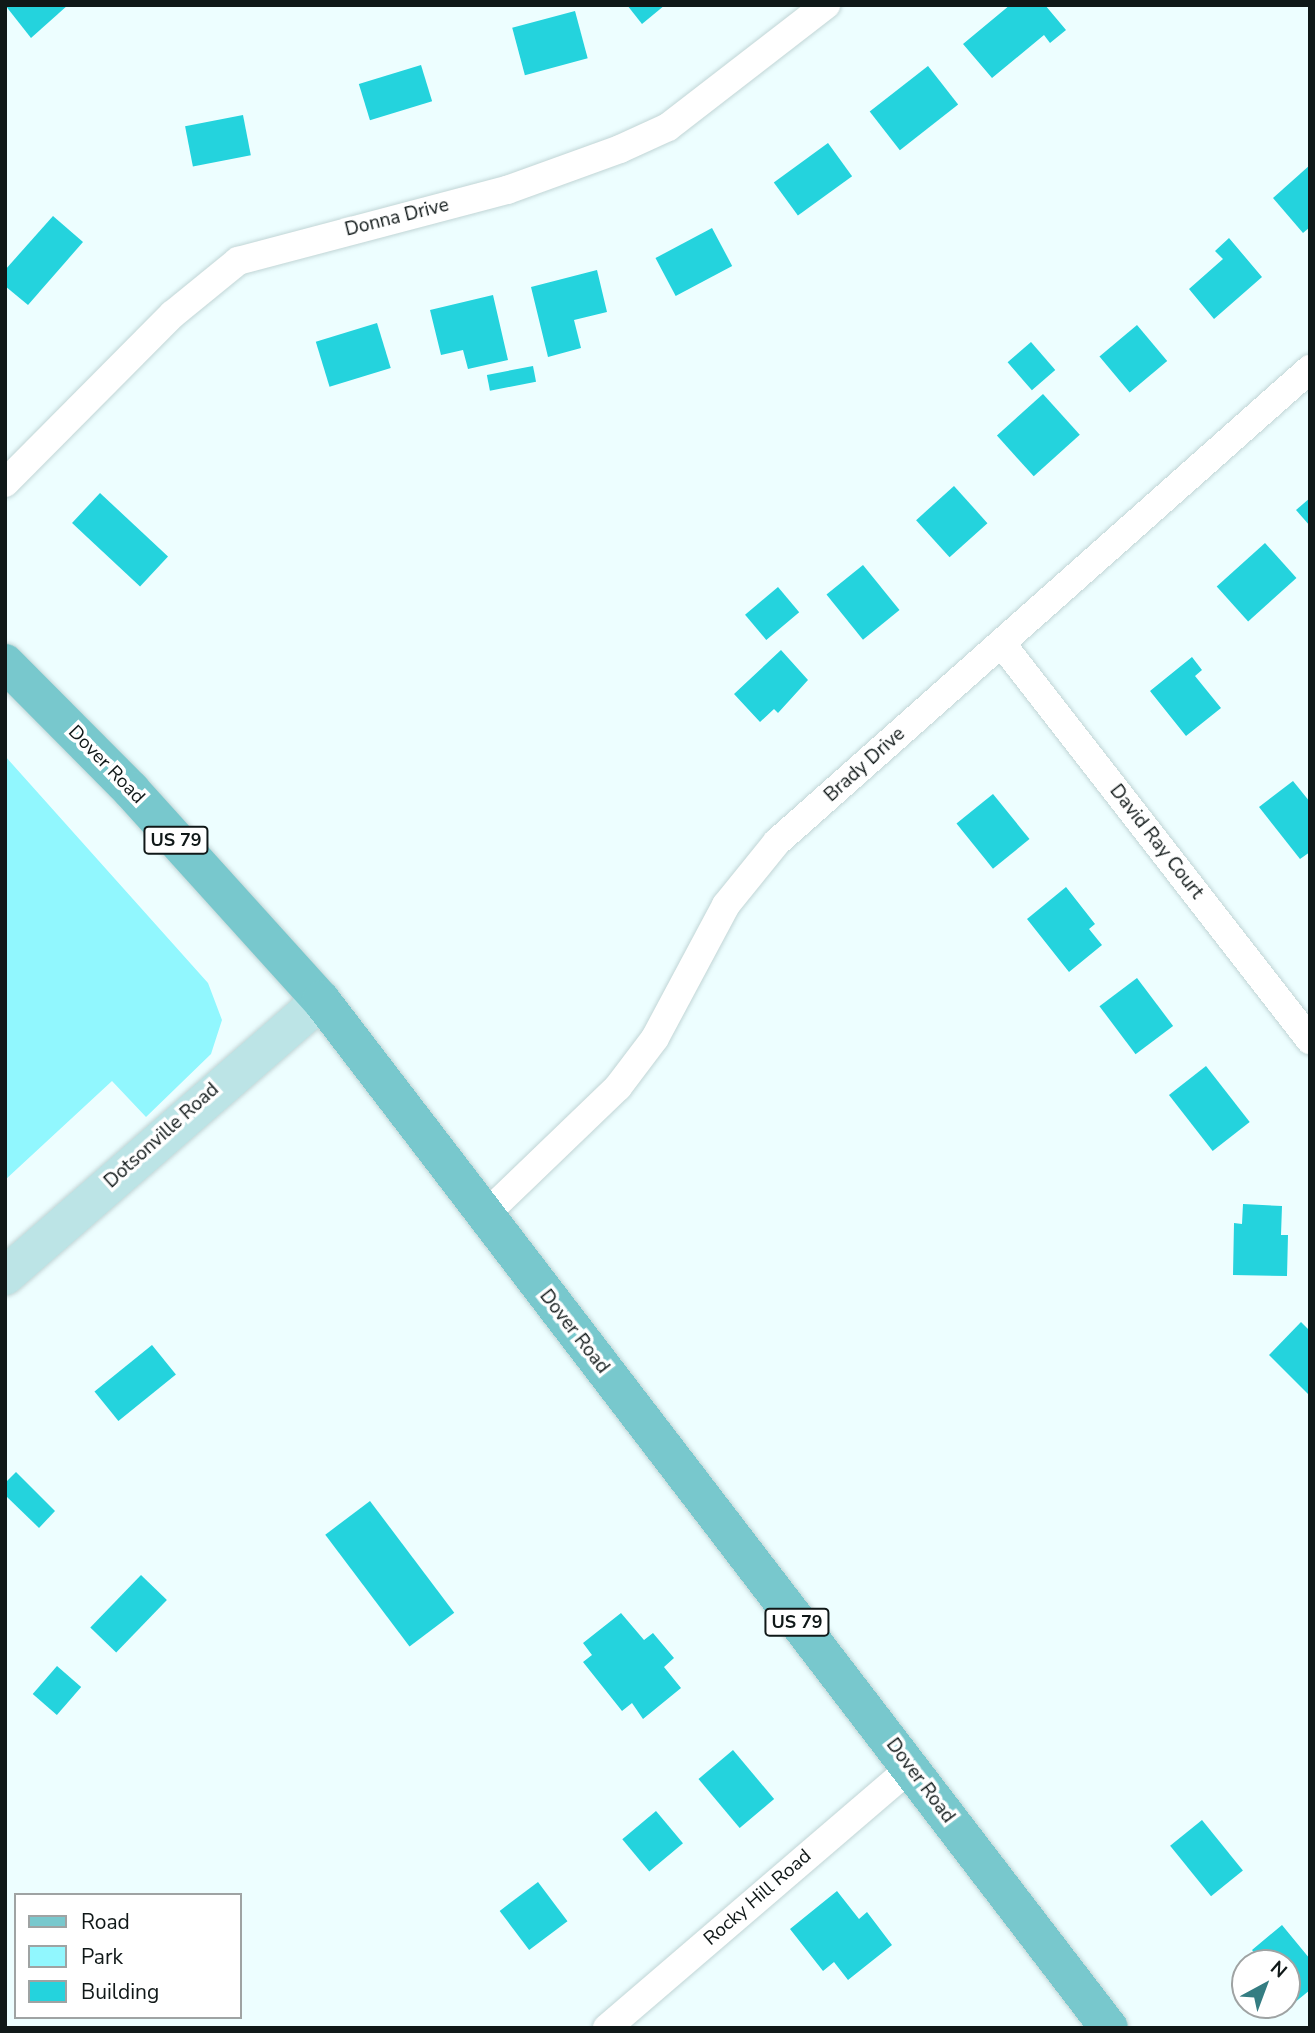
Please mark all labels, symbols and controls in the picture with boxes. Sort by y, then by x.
street label: Donna Drive [343,194,451,242]
street label: Dover Road [63,721,149,809]
street label: Brady Drive [820,723,910,807]
street label: David Ray Court [1104,780,1208,904]
road number: US 79 [143,826,209,854]
street label: Dotsonville Road [100,1079,224,1193]
street label: Dover Road [534,1286,614,1378]
road number: US 79 [764,1608,830,1637]
street label: Dover Road [881,1734,959,1828]
street label: Rocky Hill Road [700,1845,816,1951]
legend [14,1893,242,2019]
text: Road [81,1908,130,1936]
text: Park [81,1943,123,1971]
north arrow [1231,1949,1301,2019]
text: N [1265,1955,1292,1984]
text: Building [81,1978,159,2006]

